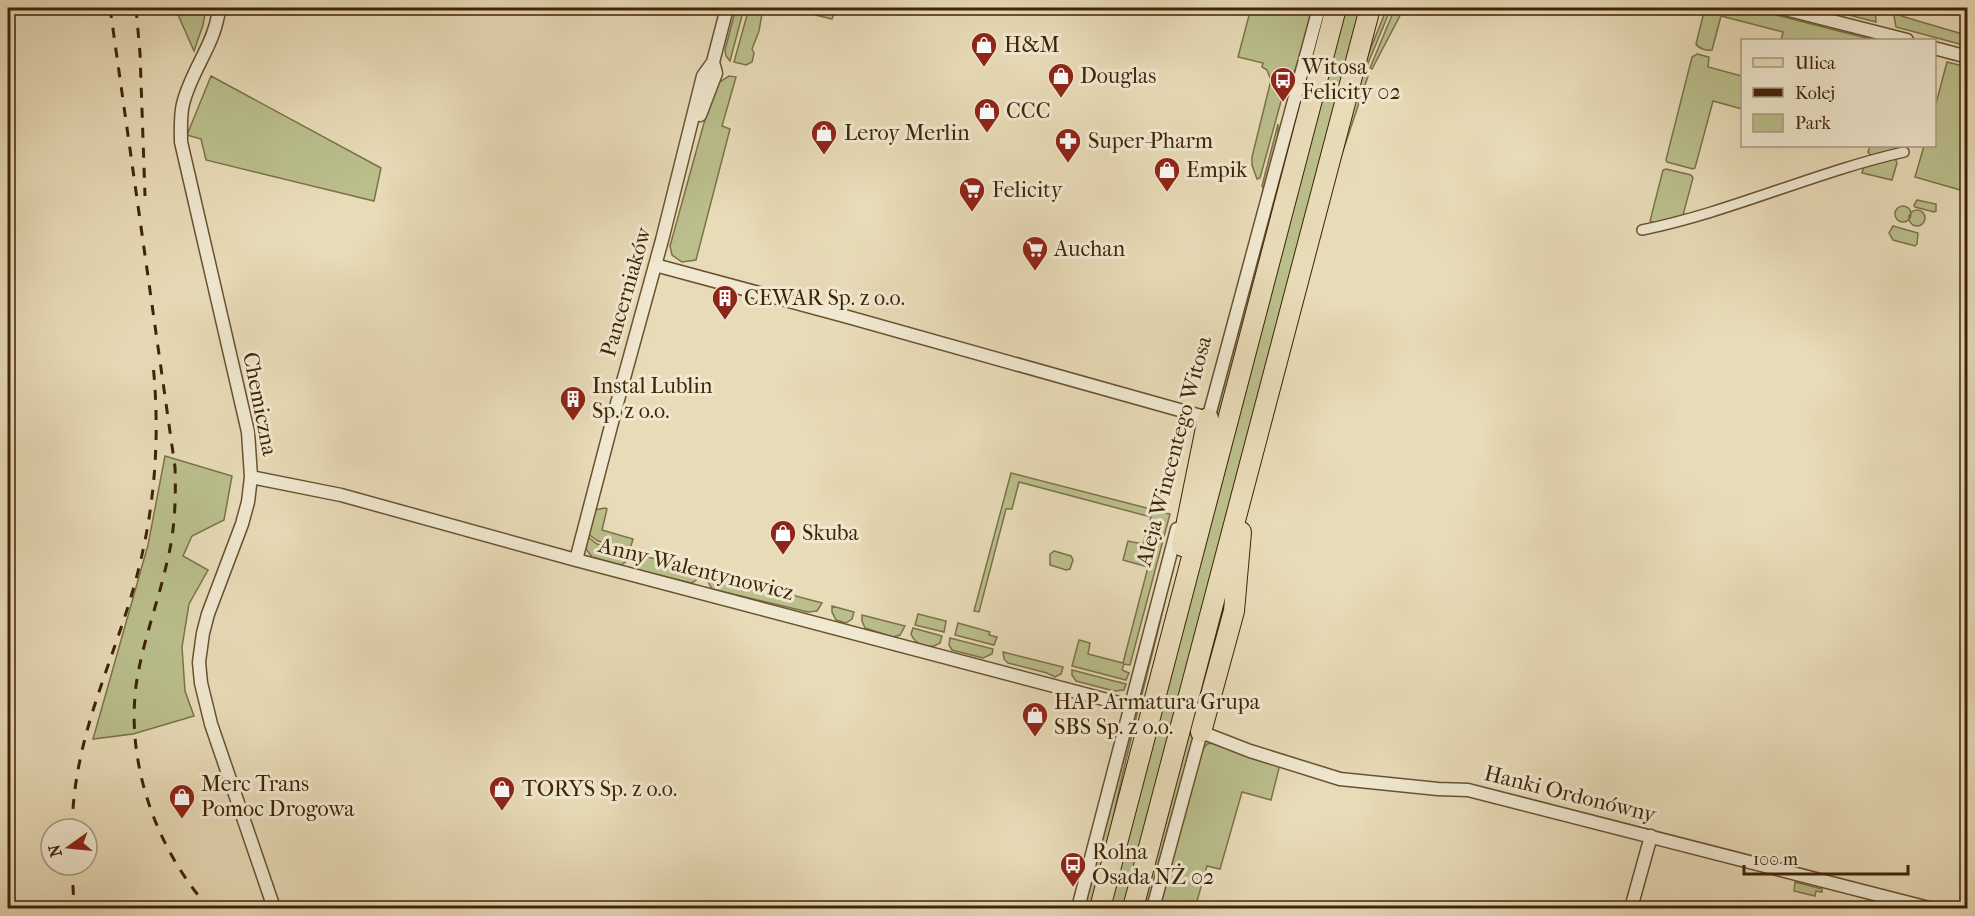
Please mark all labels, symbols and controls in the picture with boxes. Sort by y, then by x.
shop icon: H&M [969,30,999,68]
place label: H&M [1004,32,1060,58]
legend [1741,39,1936,147]
text: Ulica [1795,53,1836,74]
place label: Witosa Felicity 02 [1301,54,1401,105]
shop icon: Douglas [1046,61,1076,99]
place label: Douglas [1080,63,1156,89]
bus stop icon: Witosa Felicity 02 [1268,65,1298,103]
text: Kolej [1795,83,1835,104]
shop icon: CCC [972,96,1002,134]
place label: CCC [1006,98,1050,124]
text: Park [1795,113,1832,134]
shop icon: Leroy Merlin [809,118,839,156]
place label: Leroy Merlin [844,120,970,146]
pharmacy icon: Super-Pharm [1053,126,1083,164]
place label: Super-Pharm [1088,128,1214,154]
shop icon: Empik [1152,155,1182,193]
place label: Empik [1186,157,1248,183]
supermarket icon: Felicity [957,175,987,213]
place label: Felicity [992,177,1064,203]
street label: Pancerniaków [595,224,657,360]
supermarket icon: Auchan [1020,234,1050,272]
place label: Auchan [1053,236,1126,262]
building icon: CEWAR Sp. z o.o. [710,283,740,321]
place label: CEWAR Sp. z o.o. [744,285,905,311]
street label: Aleja Wincentego Witosa [1131,332,1217,570]
street label: Chemiczna [237,350,283,459]
place label: Instal Lublin Sp. z o.o. [592,373,713,424]
building icon: Instal Lublin Sp. z o.o. [558,384,588,422]
shop icon: Skuba [768,518,798,556]
place label: Skuba [802,520,860,546]
street label: Anny Walentynowicz [595,532,797,606]
place label: HAP Armatura Grupa SBS Sp. z o.o. [1054,689,1261,740]
shop icon: HAP Armatura Grupa SBS Sp. z o.o. [1020,700,1050,738]
street label: Hanki Ordonówny [1481,760,1660,828]
place label: Merc Trans Pomoc Drogowa [201,771,355,822]
shop icon: TORYS Sp. z o.o. [487,774,517,812]
place label: TORYS Sp. z o.o. [522,776,677,802]
shop icon: Merc Trans Pomoc Drogowa [167,782,197,820]
north arrow [39,817,99,877]
scale bar [1744,838,1908,876]
place label: Rolna Osada NŻ 02 [1092,839,1214,890]
text: N [44,842,66,859]
text: 100 m [1753,849,1798,870]
bus stop icon: Rolna Osada NŻ 02 [1058,850,1088,888]

